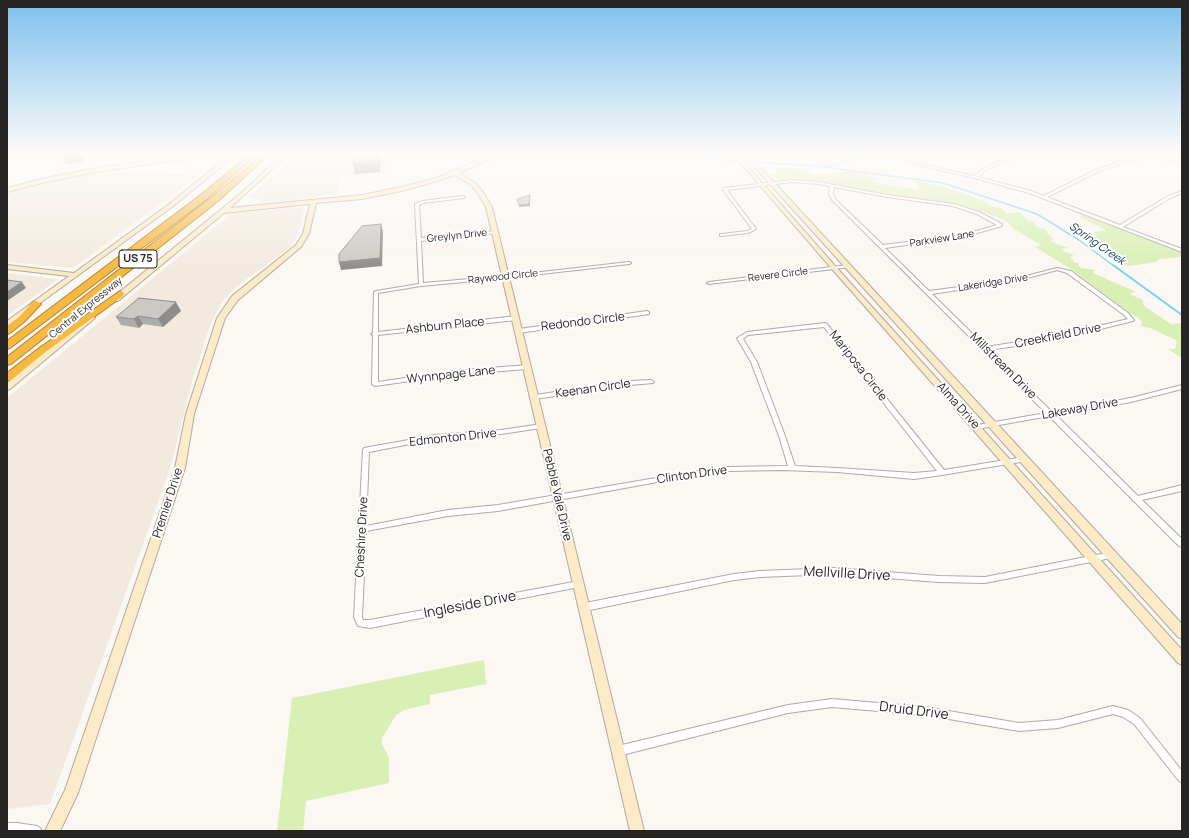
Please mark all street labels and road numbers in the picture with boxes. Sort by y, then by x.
street label: Greylyn Drive [426,227,488,245]
street label: Parkview Lane [909,228,975,250]
road number: US 75 [119,250,157,268]
street label: Revere Circle [747,265,809,285]
street label: Raywood Circle [467,267,539,287]
street label: Lakeridge Drive [957,272,1029,294]
street label: Central Expressway [47,275,125,341]
street label: Redondo Circle [540,310,626,334]
street label: Ashburn Place [405,315,485,337]
street label: Creekfield Drive [1014,321,1102,351]
street label: Mariposa Circle [826,328,890,404]
street label: Millstream Drive [967,330,1039,402]
street label: Wynnpage Lane [406,363,496,387]
street label: Keenan Circle [555,377,631,401]
street label: Alma Drive [933,380,983,432]
street label: Lakeway Drive [1041,395,1119,423]
street label: Edmonton Drive [409,426,497,450]
street label: Pebble Vale Drive [539,447,575,543]
street label: Clinton Drive [656,463,728,487]
street label: Premier Drive [150,466,186,540]
street label: Cheshire Drive [353,496,371,578]
street label: Mellville Drive [803,563,891,585]
street label: Ingleside Drive [422,588,518,622]
street label: Druid Drive [878,698,950,724]

